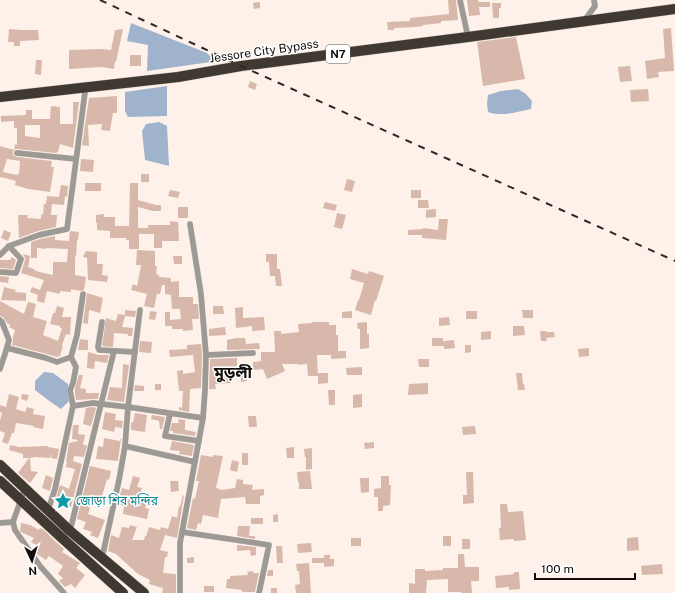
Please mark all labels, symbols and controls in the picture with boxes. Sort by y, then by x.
street label: Jessore City Bypass [209,36,319,66]
road number: N7 [326,45,350,63]
district label: মুড়লী [213,363,253,383]
place icon: জোড়া শিব মন্দির [53,491,73,511]
place label: জোড়া শিব মন্দির [76,493,159,508]
north arrow [12,541,52,581]
scale bar [535,555,635,581]
text: 100 m [541,562,574,576]
text: N [28,565,37,577]

